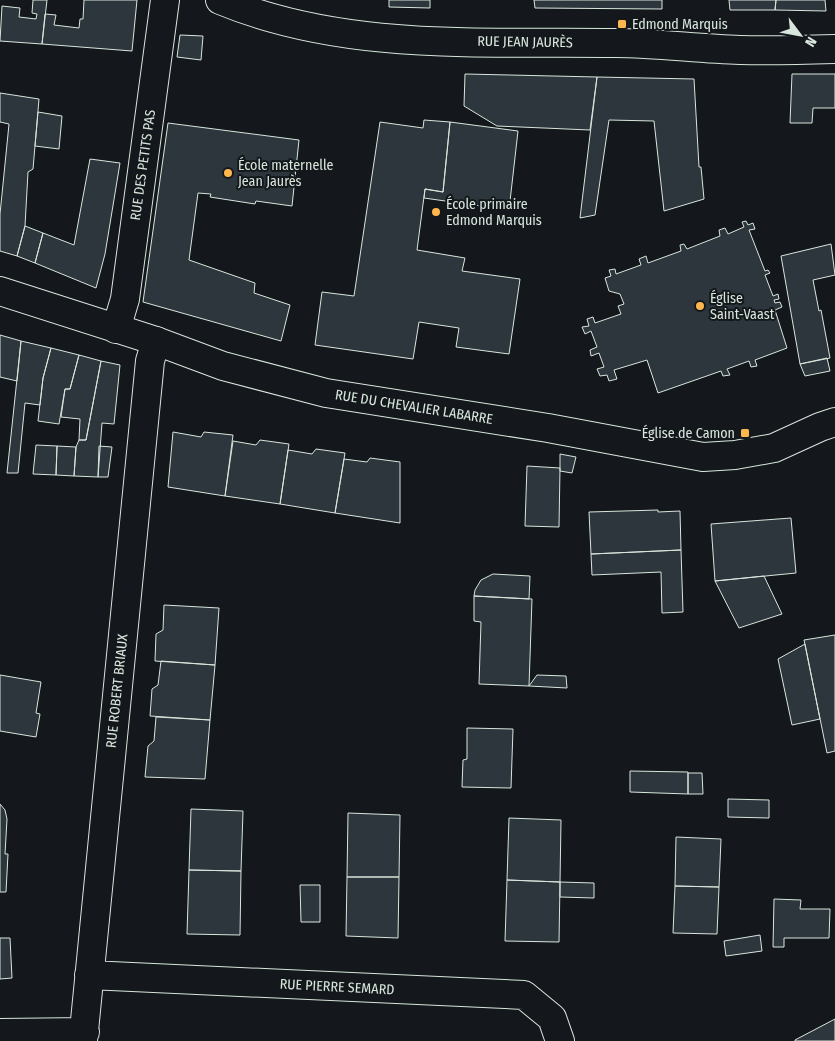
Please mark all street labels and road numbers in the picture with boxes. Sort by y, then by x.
street label: RUE JEAN JAURÈS [477,32,573,51]
street label: RUE DES PETITS PAS [127,108,159,221]
street label: RUE DU CHEVALIER LABARRE [334,386,494,428]
street label: RUE ROBERT BRIAUX [103,633,131,749]
street label: RUE PIERRE SEMARD [279,976,395,998]

